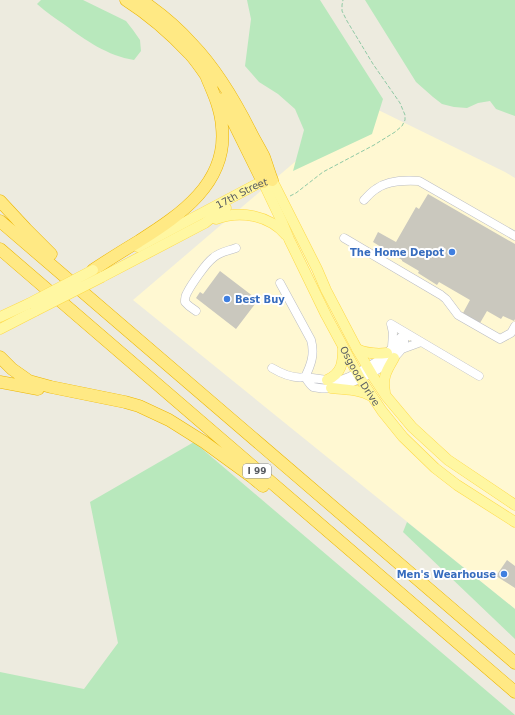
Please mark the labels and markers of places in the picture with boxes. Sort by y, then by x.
place label: The Home Depot [350,247,444,258]
marker: The Home Depot [447,247,457,257]
marker: Best Buy [222,294,232,304]
place label: Best Buy [235,294,285,305]
place label: Men's Wearhouse [397,569,496,580]
marker: Men's Wearhouse [499,569,509,579]

